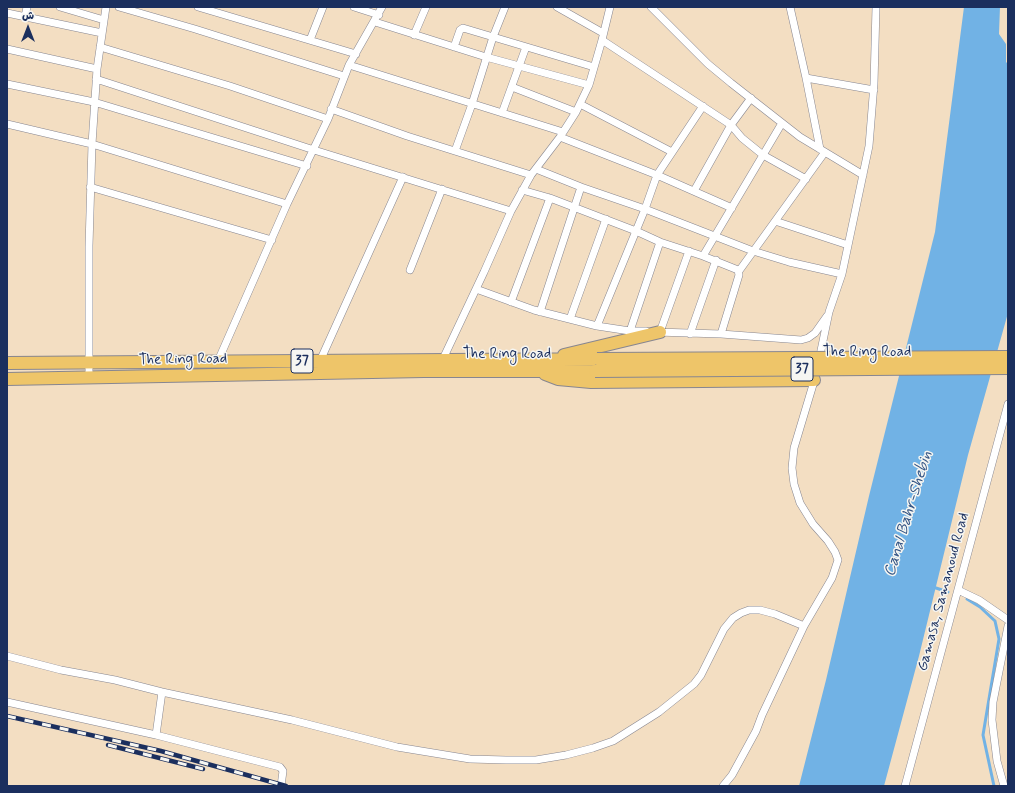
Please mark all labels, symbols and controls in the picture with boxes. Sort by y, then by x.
north arrow [8,8,48,48]
text: ش [22,9,34,23]
street label: The Ring Road [823,344,911,362]
street label: The Ring Road [463,346,551,364]
road number: 37 [291,349,313,373]
street label: The Ring Road [138,350,228,370]
road number: 37 [791,357,813,381]
water label: Canal Bahr-Shebin [881,449,937,579]
street label: Gamasa, Samanoud Road [914,511,974,673]

